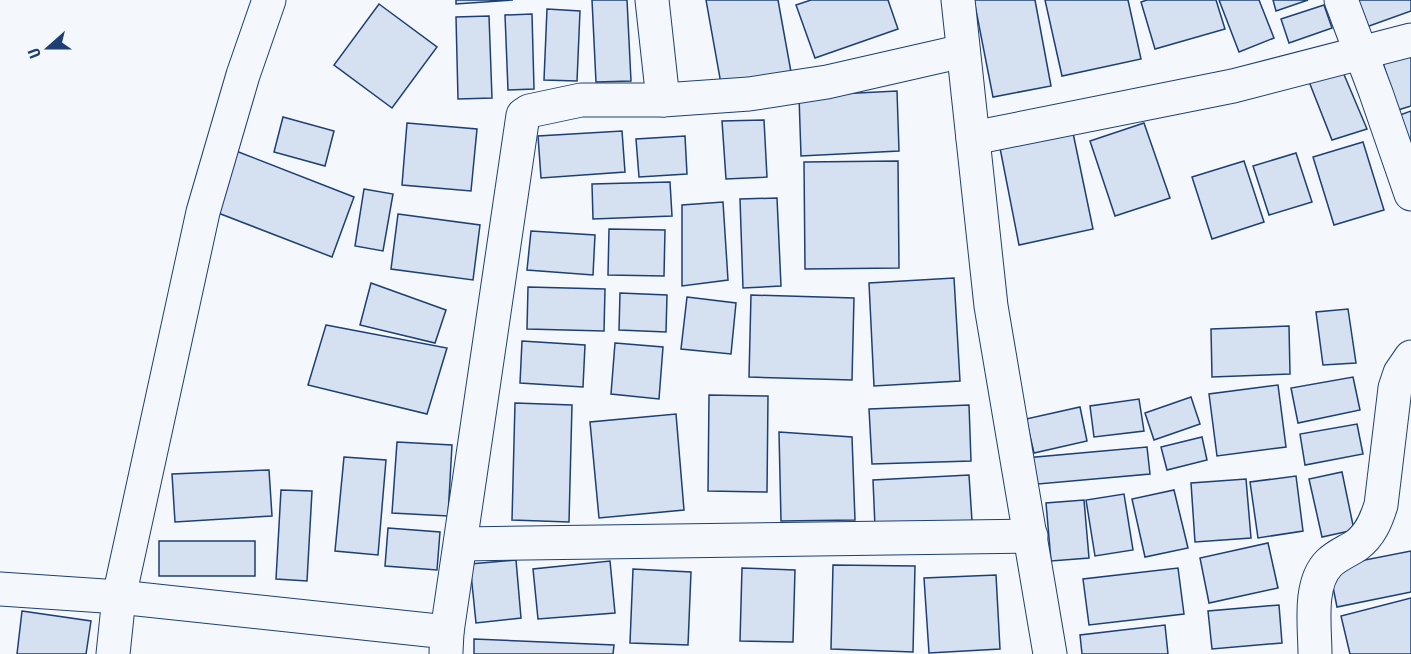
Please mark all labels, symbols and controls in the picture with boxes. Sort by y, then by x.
north arrow [18,18,78,78]
text: U [24,46,45,61]

